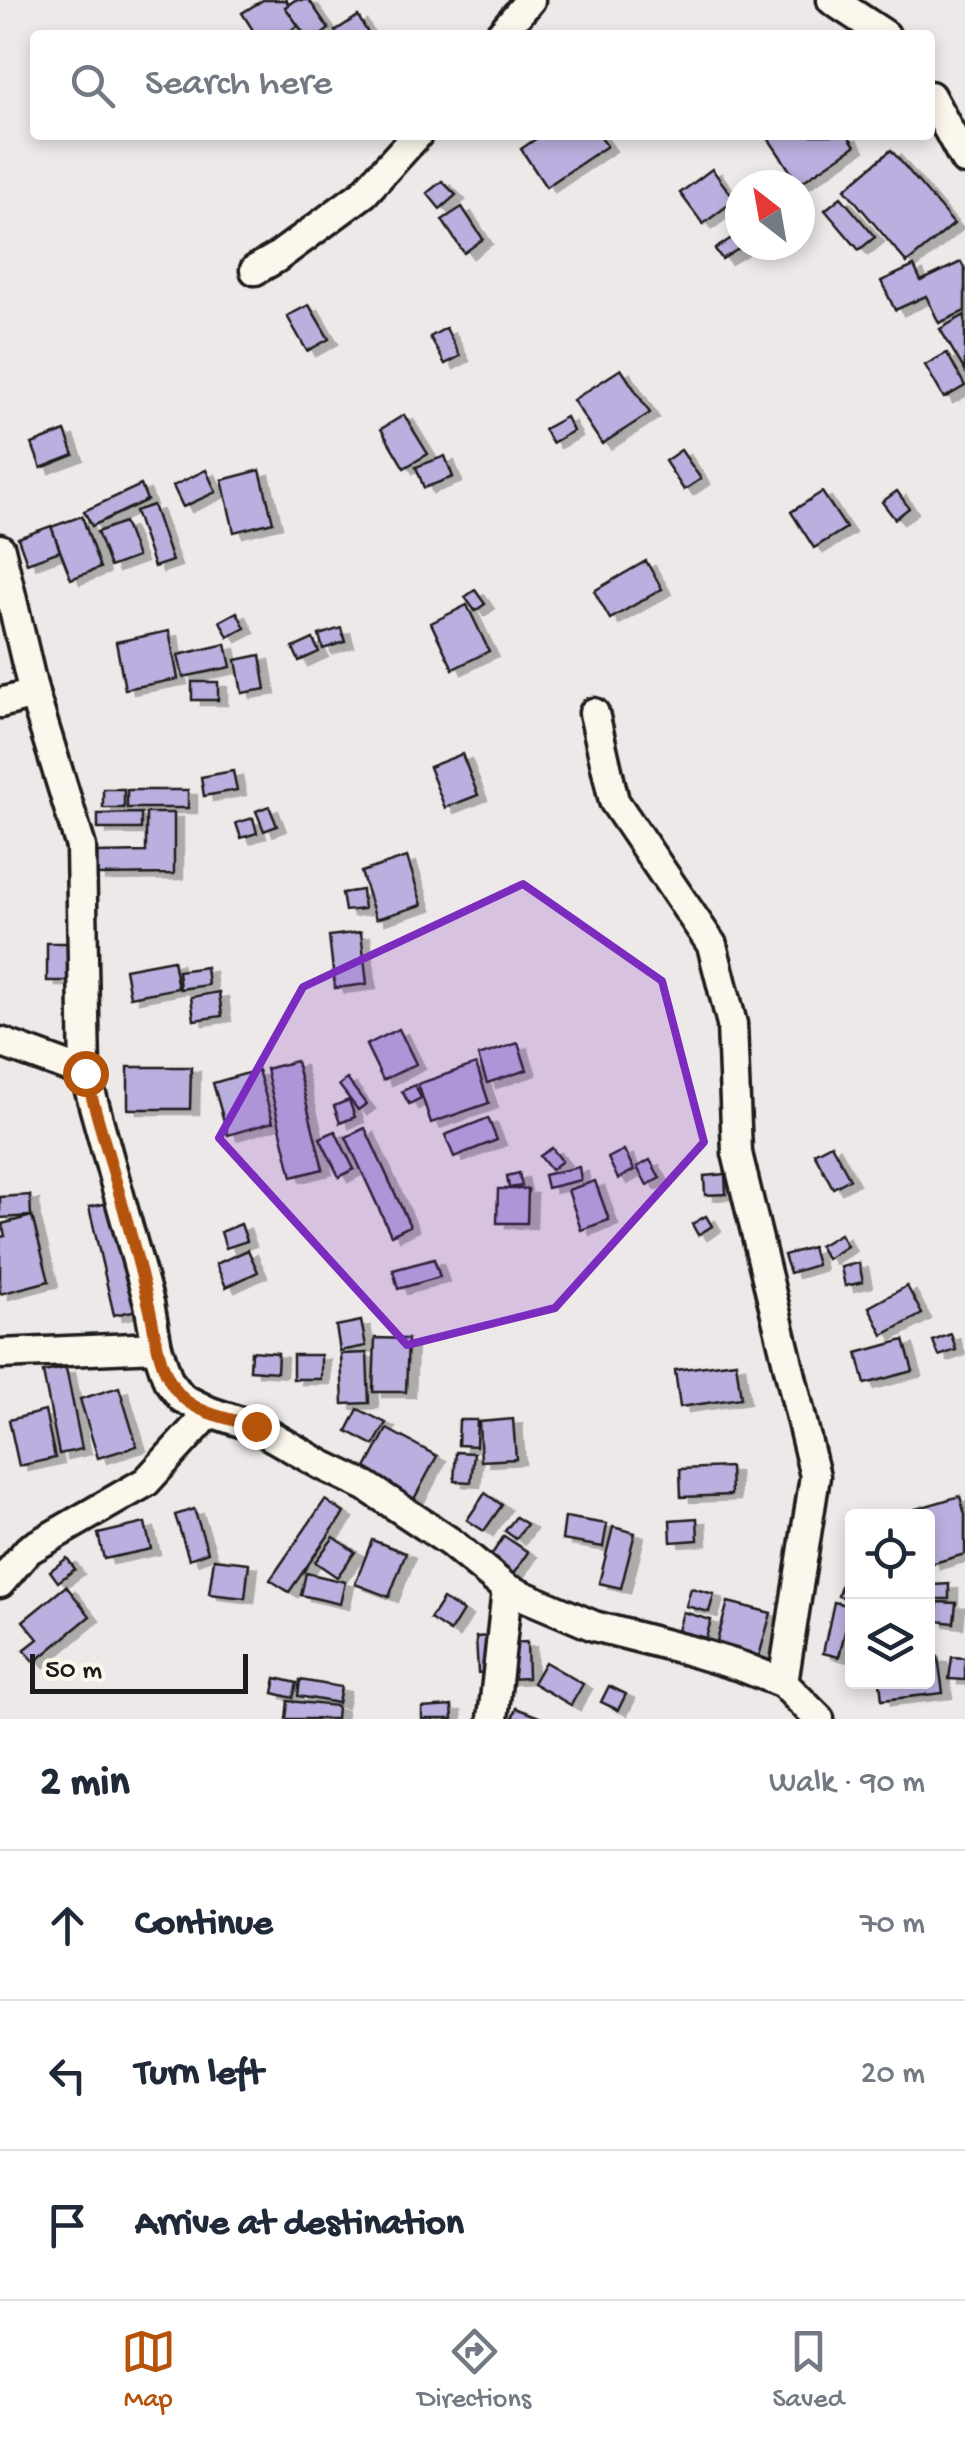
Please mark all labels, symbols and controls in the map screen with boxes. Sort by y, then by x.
search box [30,30,935,140]
icon: search [65,58,120,113]
text: Search here [145,63,332,107]
north arrow [725,170,815,260]
route start [63,1051,109,1097]
route end [234,1404,280,1450]
map controls [845,1509,935,1689]
button: locate [845,1509,935,1599]
button: layers [845,1599,935,1689]
scale bar [30,1649,248,1694]
text: 50 m [45,1655,102,1688]
text: 2 min [40,1760,129,1809]
text: Walk · 90 m [769,1765,925,1803]
icon: ahead [40,1898,95,1953]
text: Continue [135,1903,273,1947]
text: 70 m [860,1906,925,1944]
icon: left [40,2048,95,2103]
text: Turn left [135,2053,263,2097]
text: 20 m [861,2056,925,2094]
icon: arrive [40,2198,95,2253]
text: Arrive at destination [135,2203,464,2247]
tab: Map [121,2324,176,2417]
tab: Directions [417,2324,531,2417]
tab: Saved [772,2324,844,2417]

